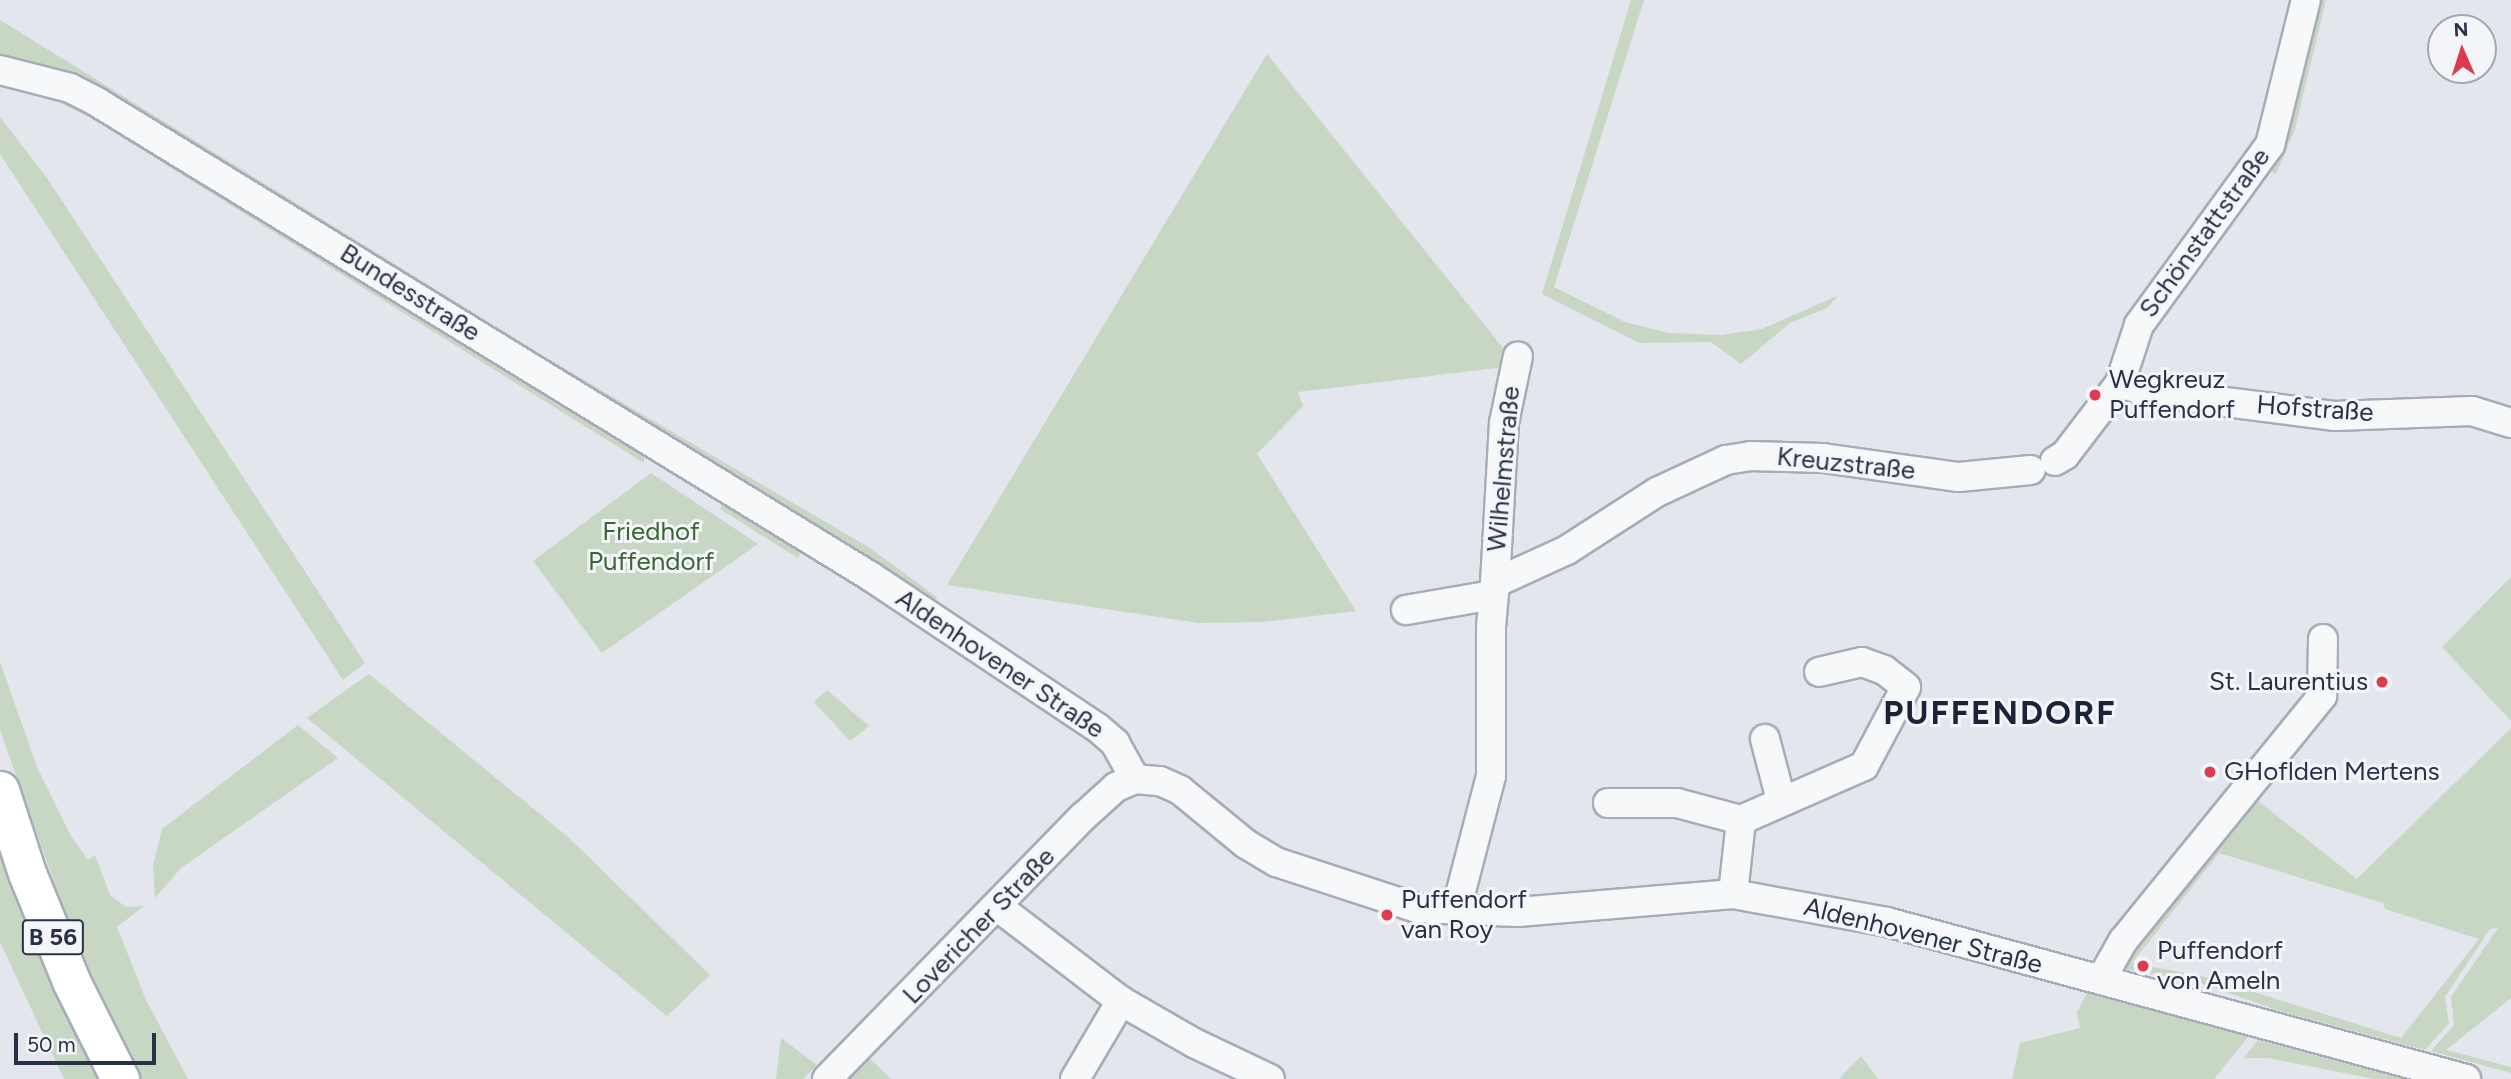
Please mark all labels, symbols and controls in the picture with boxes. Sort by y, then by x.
north arrow [2427,14,2497,84]
text: N [2453,18,2469,41]
street label: Schönstattstraße [2133,142,2277,324]
street label: Bundesstraße [334,238,486,348]
place label: Wegkreuz Puffendorf [2109,364,2235,426]
street label: Wilhelmstraße [1481,385,1527,553]
marker: Wegkreuz Puffendorf [2087,387,2103,403]
street label: Hofstraße [2256,389,2374,429]
street label: Kreuzstraße [1775,441,1917,487]
park label: Friedhof Puffendorf [588,516,714,578]
street label: Aldenhovener Straße [890,583,1110,745]
place label: St. Laurentius [2209,666,2368,698]
marker: St. Laurentius [2374,674,2390,690]
district label: PUFFENDORF [1885,693,2115,733]
place label: GHoflden Mertens [2224,756,2440,788]
marker: GHoflden Mertens [2202,764,2218,780]
street label: Lovericher Straße [897,841,1061,1011]
place label: Puffendorf van Roy [1401,884,1527,946]
street label: Aldenhovener Straße [1801,891,2045,981]
marker: Puffendorf van Roy [1379,907,1395,923]
road number: B 56 [22,917,84,958]
place label: Puffendorf von Ameln [2157,935,2283,996]
marker: Puffendorf von Ameln [2135,958,2151,974]
scale bar [18,1020,159,1064]
text: 50 m [27,1032,76,1057]

